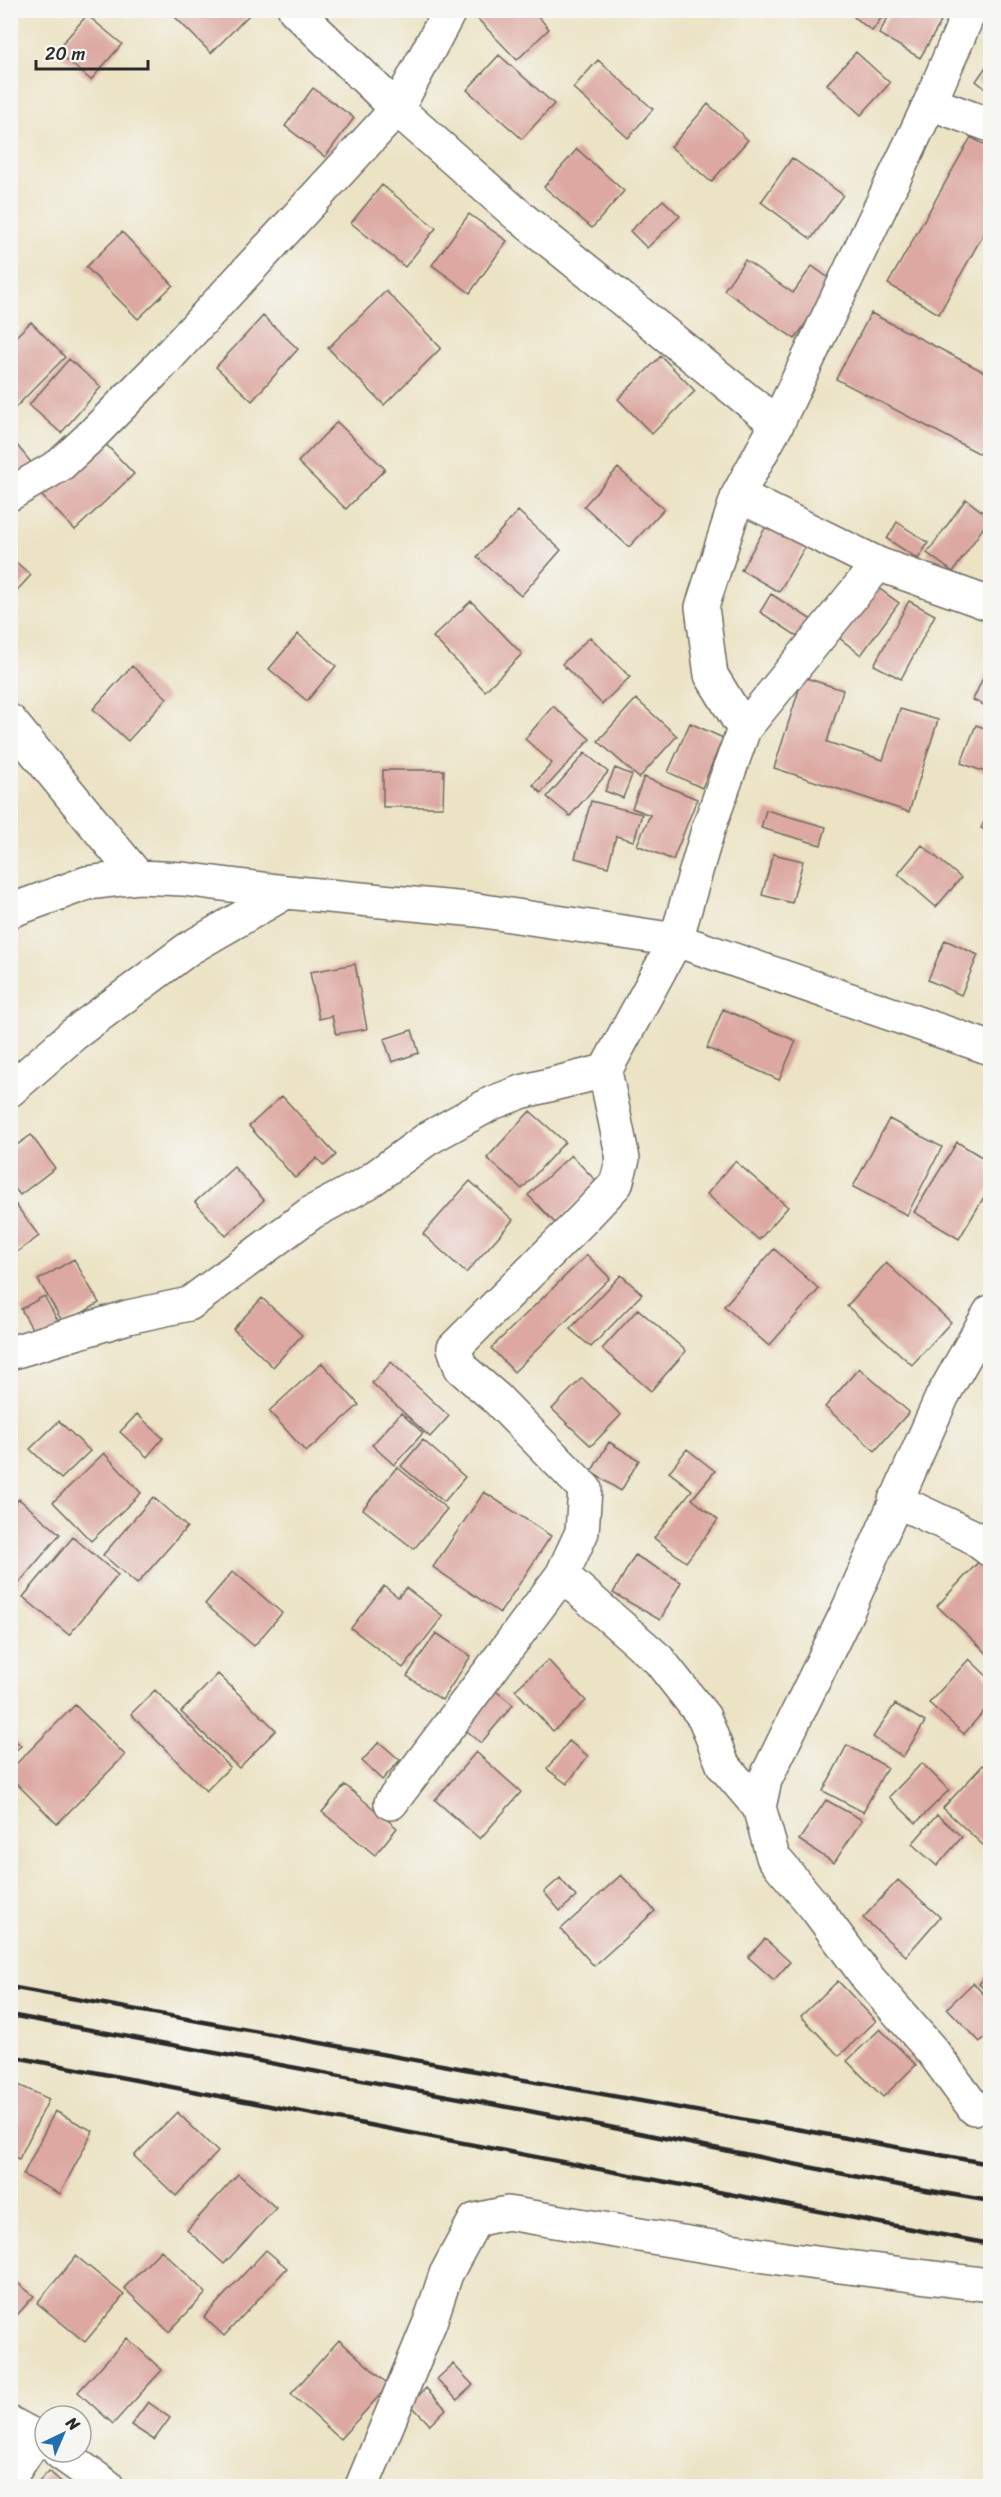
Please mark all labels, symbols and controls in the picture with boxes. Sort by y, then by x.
scale bar [36,33,148,71]
text: 20 m [45,38,85,70]
north arrow [33,2404,93,2464]
text: N [58,2409,88,2438]

